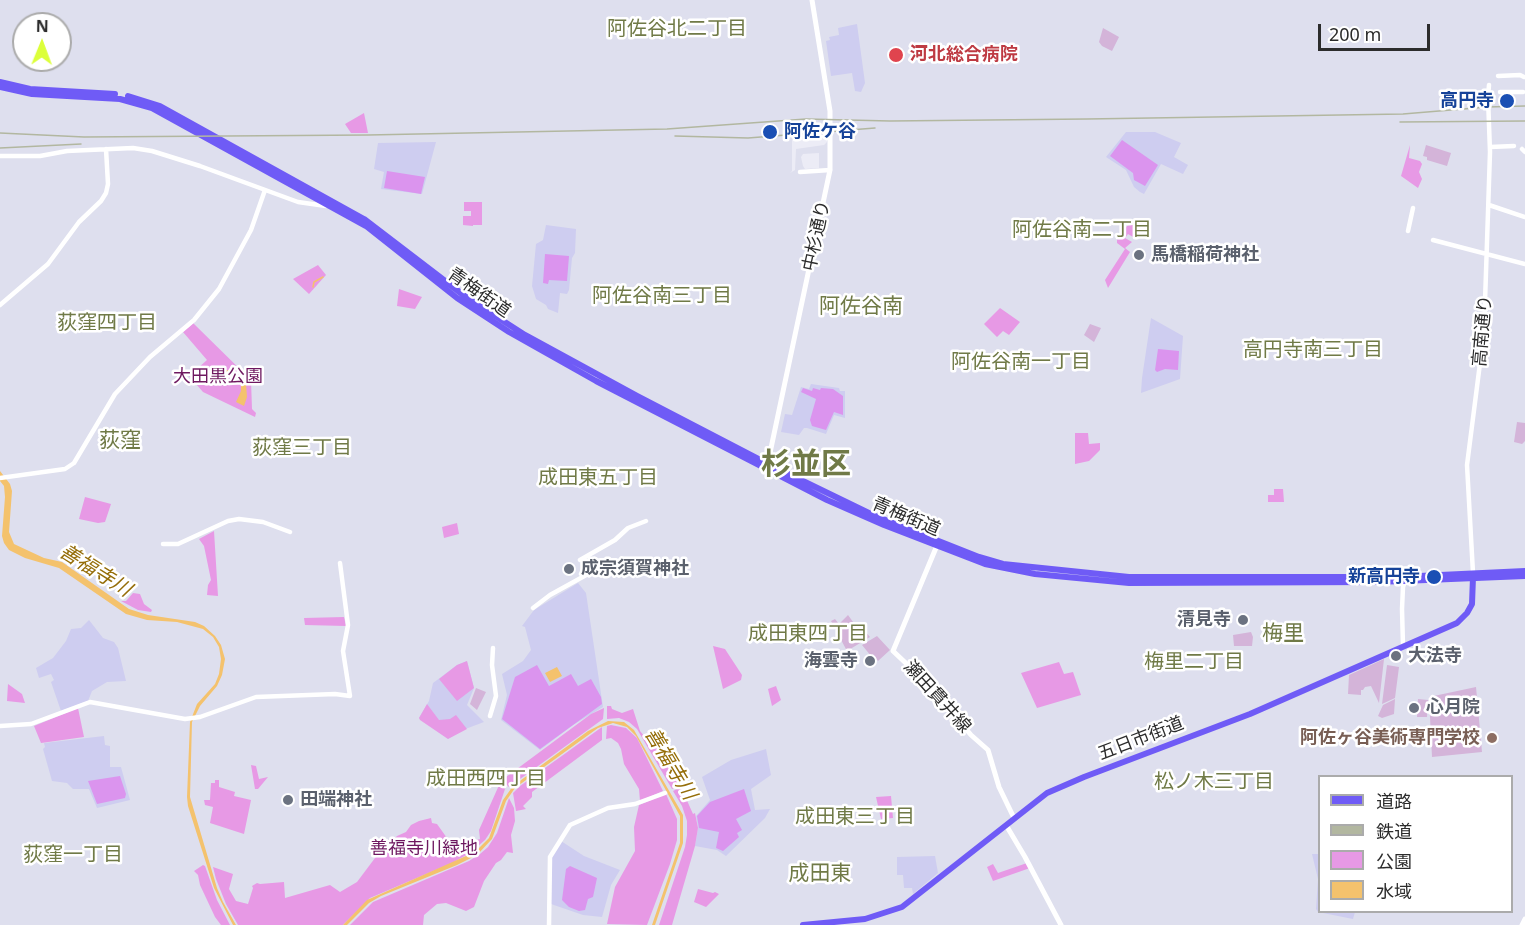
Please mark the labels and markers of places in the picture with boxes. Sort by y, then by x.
place label: 河北総合病院 [910,44,1018,66]
marker: 河北総合病院 [887,46,905,64]
place label: 高円寺 [1440,90,1494,112]
marker: 高円寺 [1498,92,1516,110]
place label: 阿佐ケ谷 [784,121,856,143]
marker: 阿佐ケ谷 [761,123,779,141]
place label: 馬橋稲荷神社 [1151,244,1259,266]
marker: 馬橋稲荷神社 [1132,248,1146,262]
place label: 成宗須賀神社 [581,558,689,580]
marker: 成宗須賀神社 [562,562,576,576]
place label: 新高円寺 [1348,566,1420,588]
marker: 新高円寺 [1425,568,1443,586]
place label: 清見寺 [1177,609,1231,631]
marker: 清見寺 [1236,613,1250,627]
place label: 大法寺 [1408,645,1462,667]
marker: 大法寺 [1389,649,1403,663]
place label: 海雲寺 [804,650,858,672]
marker: 海雲寺 [863,654,877,668]
place label: 心月院 [1426,697,1480,719]
marker: 心月院 [1407,701,1421,715]
place label: 阿佐ヶ谷美術専門学校 [1300,727,1480,749]
marker: 阿佐ヶ谷美術専門学校 [1485,731,1499,745]
place label: 田端神社 [300,789,372,811]
marker: 田端神社 [281,793,295,807]

